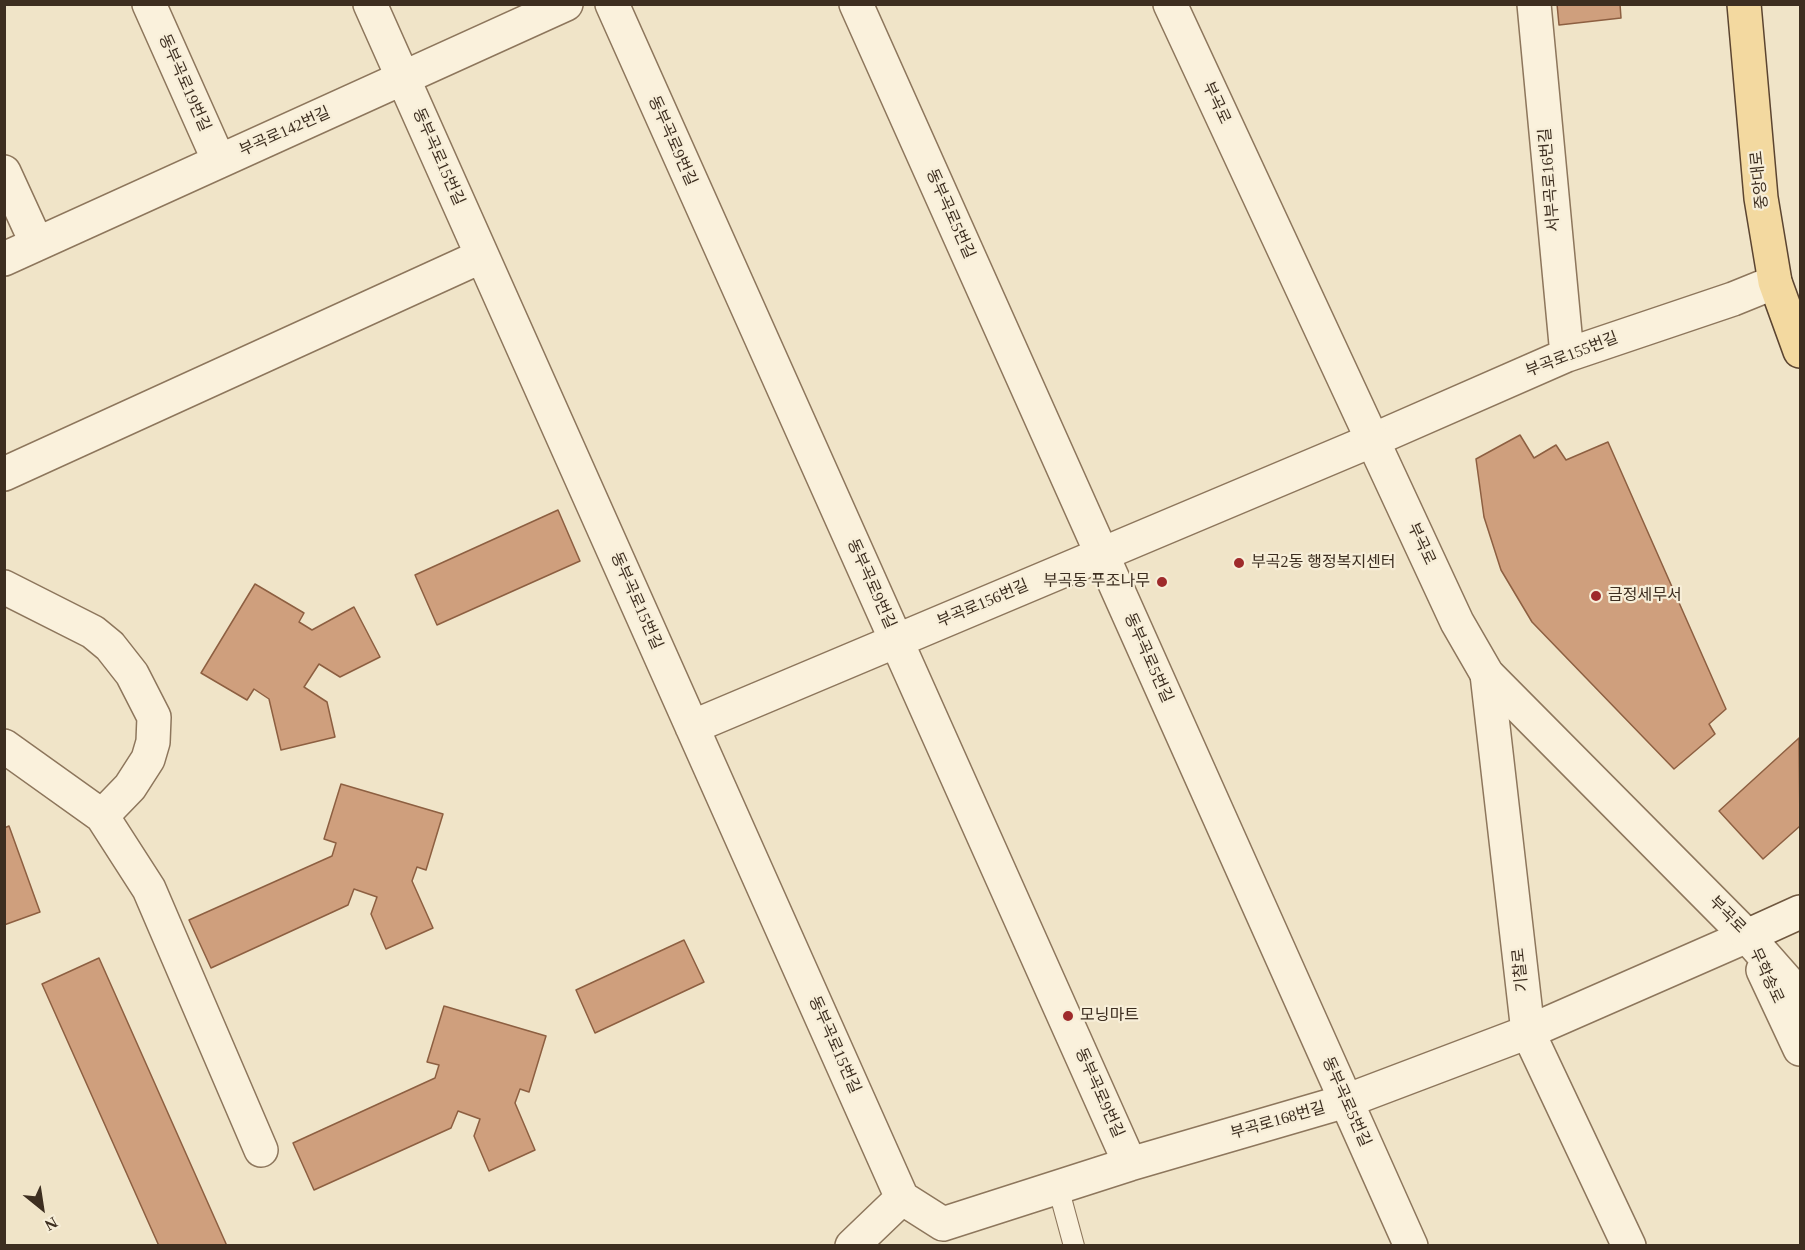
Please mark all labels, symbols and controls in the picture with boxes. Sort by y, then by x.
street label: 동부곡로19번길 [154,31,214,135]
street label: 부곡로 [1198,79,1234,127]
street label: 동부곡로9번길 [644,93,700,189]
street label: 부곡로142번길 [237,103,333,161]
street label: 동부곡로15번길 [408,105,468,209]
street label: 서부곡로16번길 [1536,127,1564,233]
street label: 중앙대로 [1747,150,1773,210]
street label: 동부곡로5번길 [922,166,978,262]
street label: 부곡로155번길 [1523,329,1621,381]
street label: 부곡로 [1403,520,1439,568]
street label: 동부곡로9번길 [843,536,899,632]
street label: 동부곡로15번길 [606,549,666,653]
place label: 부곡2동 행정복지센터 [1251,553,1395,573]
marker: 부곡2동 행정복지센터 [1232,556,1246,570]
place label: 부곡동 푸조나무 [1043,572,1150,592]
marker: 부곡동 푸조나무 [1155,575,1169,589]
street label: 부곡로156번길 [934,576,1032,632]
place label: 금정세무서 [1608,586,1682,606]
marker: 금정세무서 [1589,589,1603,603]
street label: 동부곡로5번길 [1120,610,1176,706]
street label: 부곡로 [1705,893,1749,937]
street label: 무학송로 [1745,945,1787,1007]
street label: 기찰로 [1509,947,1533,993]
street label: 동부곡로15번길 [804,993,864,1097]
place label: 모닝마트 [1080,1006,1139,1026]
marker: 모닝마트 [1061,1009,1075,1023]
street label: 동부곡로9번길 [1071,1045,1127,1141]
street label: 동부곡로5번길 [1318,1054,1374,1150]
street label: 부곡로168번길 [1228,1098,1328,1144]
north arrow [12,1178,72,1238]
text: N [42,1214,61,1234]

